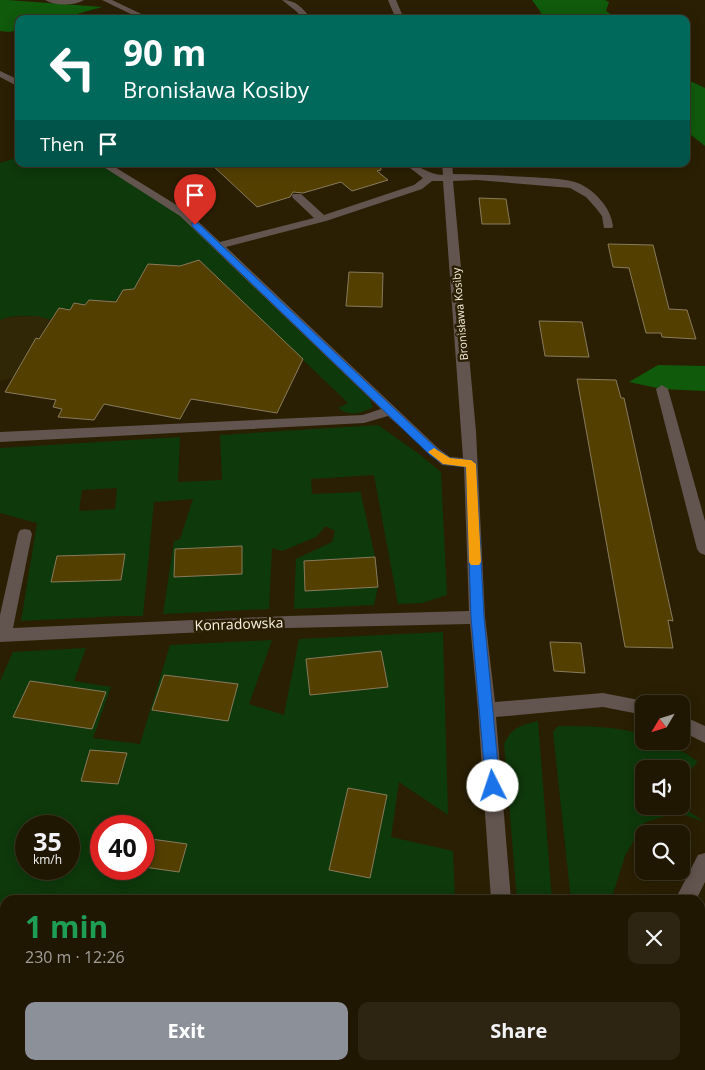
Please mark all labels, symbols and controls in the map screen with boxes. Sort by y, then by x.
text: 90 m [123,29,206,76]
icon: left [40,35,105,100]
text: Bronisława Kosiby [123,74,309,104]
icon: arrive [94,130,122,158]
text: Then [40,131,84,157]
pin [174,174,216,225]
icon: arrive [181,181,209,209]
street label: Bronisława Kosiby [448,267,471,361]
street label: Konradowska [194,612,284,635]
north arrow [635,695,690,750]
map controls [635,695,690,880]
position arrow [466,759,518,811]
button: sound [635,760,690,815]
speed limit sign: 40 [90,815,155,880]
text: 35 [33,824,62,858]
button: search [635,825,690,880]
text: km/h [33,851,62,868]
text: 1 min [25,906,108,947]
button: close [628,912,680,964]
text: 230 m · 12:26 [25,946,125,968]
button: Exit [25,1002,348,1060]
button: Share [358,1002,680,1060]

